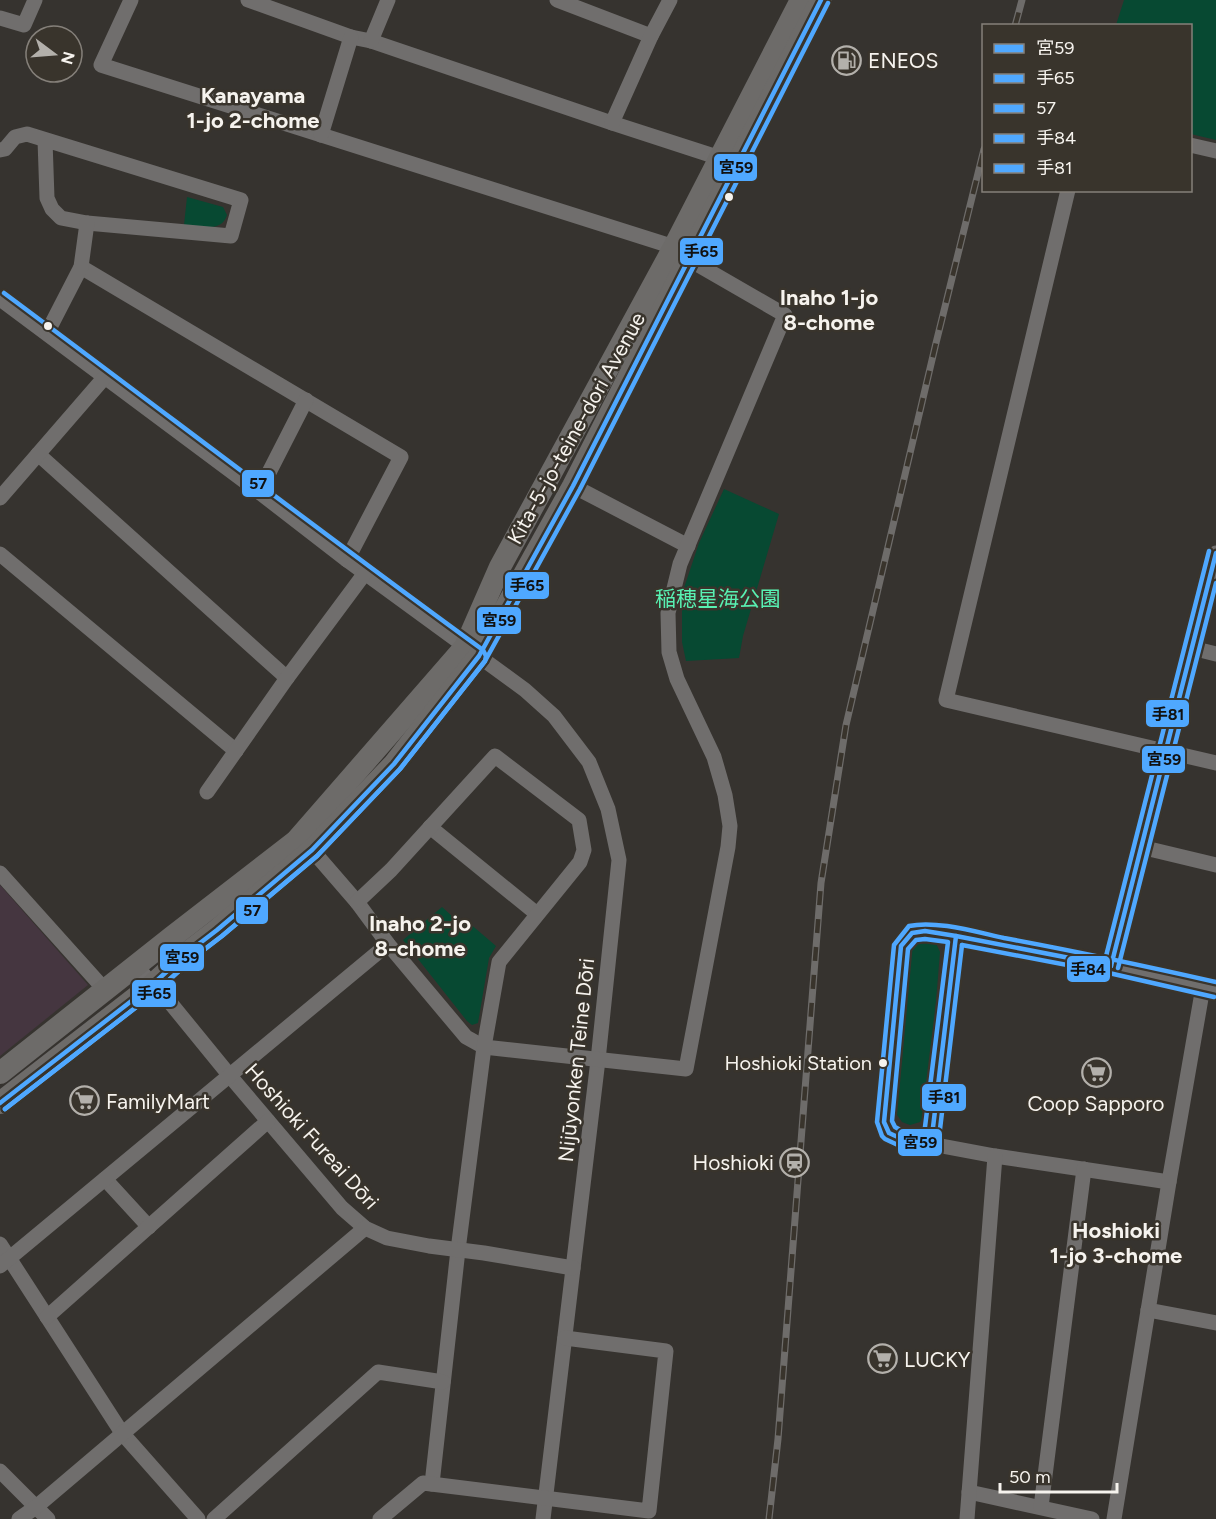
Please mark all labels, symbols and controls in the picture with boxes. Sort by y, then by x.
north arrow [24,24,84,84]
legend [982,24,1192,192]
text: 宮59 [1036,37,1075,59]
fuel station icon: ENEOS [831,44,863,76]
place label: ENEOS [868,48,938,73]
text: N [57,49,79,67]
text: 手65 [1036,67,1075,89]
district label: Kanayama 1-jo 2-chome [186,82,320,134]
text: 57 [1036,97,1056,119]
text: 手84 [1036,127,1076,149]
line badge: 宮59 [713,153,758,182]
text: 手81 [1036,157,1073,179]
text: 宮59 [719,158,753,177]
unlabelled marker [723,191,735,203]
line badge: 手65 [679,237,724,266]
text: 手65 [684,242,718,261]
district label: Inaho 1-jo 8-chome [780,284,879,336]
street label: Kita-5-jo-teine-dori Avenue [502,308,650,548]
unlabelled marker [42,320,54,332]
line badge: 57 [241,469,275,498]
text: 57 [249,474,267,493]
line badge: 手65 [504,571,550,600]
text: 手65 [510,576,544,595]
park label: 稲穂星海公園 [655,586,781,611]
line badge: 宮59 [476,606,522,635]
text: 宮59 [482,611,516,630]
line badge: 手81 [1145,699,1190,728]
text: 手81 [1152,705,1184,724]
line badge: 宮59 [1141,745,1186,774]
text: 宮59 [1147,750,1181,769]
line badge: 57 [235,896,269,925]
text: 57 [243,901,261,920]
district label: Inaho 2-jo 8-chome [369,910,471,962]
line badge: 宮59 [159,943,205,972]
text: 宮59 [165,948,199,967]
line badge: 手84 [1066,955,1111,983]
street label: Nijūyonken Teine Dōri [553,957,599,1163]
text: 手84 [1070,960,1106,979]
line badge: 手65 [131,979,177,1008]
text: 手65 [137,984,171,1003]
place label: Hoshioki Station [724,1051,872,1075]
supermarket icon: Coop Sapporo [1080,1056,1112,1088]
marker: Hoshioki Station [877,1057,889,1069]
street label: Hoshioki Fureai Dōri [240,1058,384,1214]
line badge: 手81 [921,1083,967,1112]
supermarket icon: FamilyMart [69,1085,101,1117]
text: 手81 [928,1088,960,1107]
place label: FamilyMart [106,1089,210,1114]
place label: Coop Sapporo [1028,1091,1164,1116]
line badge: 宮59 [897,1128,943,1157]
text: 宮59 [903,1133,937,1152]
station icon: Hoshioki [779,1146,811,1178]
place label: Hoshioki [692,1150,774,1175]
district label: Hoshioki 1-jo 3-chome [1050,1217,1182,1269]
supermarket icon: LUCKY [867,1343,899,1375]
place label: LUCKY [904,1347,971,1372]
scale bar [1000,1456,1117,1494]
text: 50 m [1009,1466,1051,1488]

